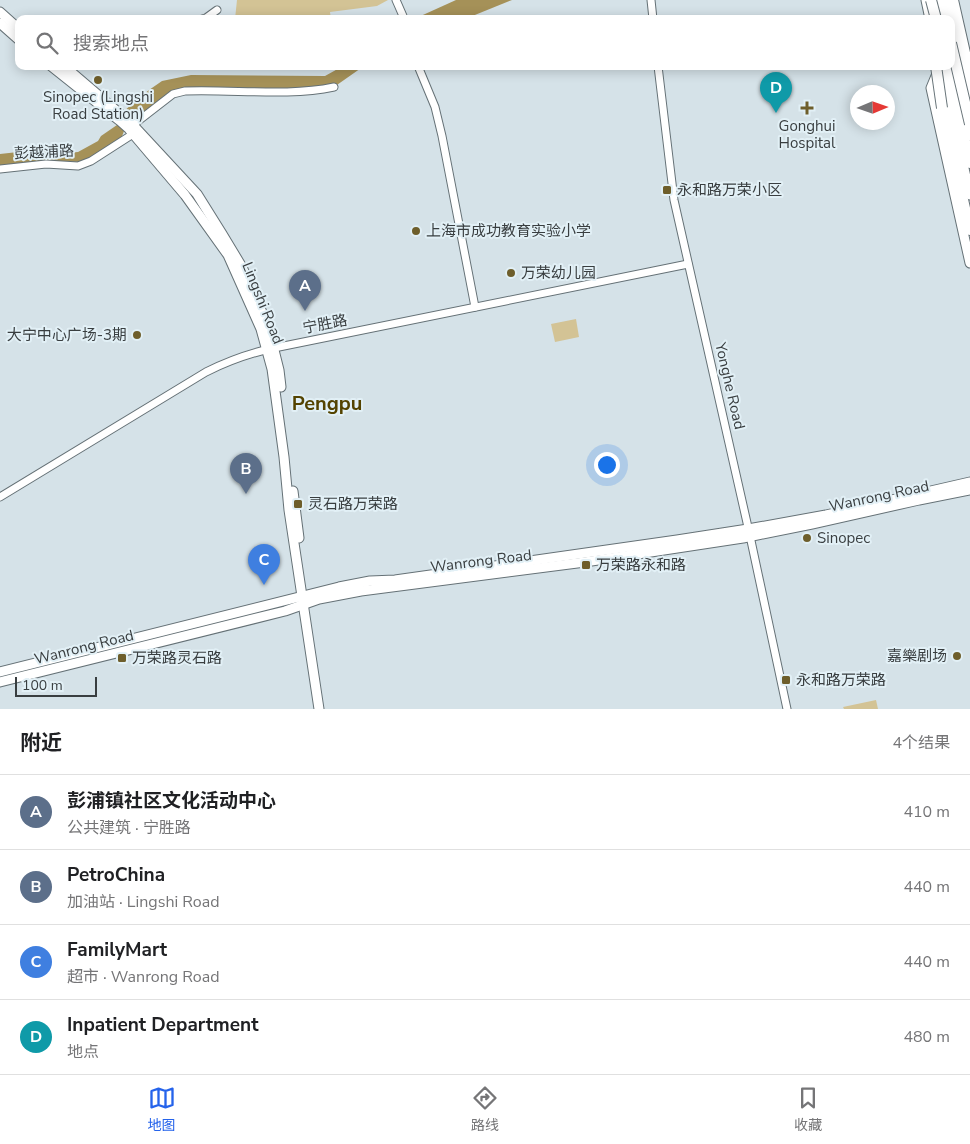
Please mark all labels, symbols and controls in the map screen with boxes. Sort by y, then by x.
search box [15,15,955,70]
icon: search [33,29,61,57]
text: 搜索地点 [73,31,149,57]
pin: D [760,72,792,113]
marker: Sinopec (Lingshi Road Station) [92,74,104,86]
north arrow [850,85,895,130]
place label: Sinopec (Lingshi Road Station) [43,87,153,124]
marker: Gonghui Hospital [800,101,814,115]
place label: Gonghui Hospital [779,116,836,153]
street label: 彭越浦路 [14,140,74,164]
place label: 永和路万荣小区 [677,180,782,200]
marker: 永和路万荣小区 [661,184,673,196]
place label: 上海市成功教育实验小学 [426,221,591,241]
marker: 上海市成功教育实验小学 [410,225,422,237]
street label: Lingshi Road [237,259,289,347]
place label: 万荣幼儿园 [521,263,596,283]
marker: 万荣幼儿园 [505,267,517,279]
pin: A [289,270,321,311]
street label: 宁胜路 [301,310,349,338]
place label: 大宁中心广场-3期 [7,325,127,345]
marker: 大宁中心广场-3期 [131,329,143,341]
street label: Yonghe Road [710,340,750,431]
district label: Pengpu [292,390,362,417]
your location [594,452,620,478]
pin: B [230,453,262,494]
street label: Wanrong Road [827,476,931,516]
place label: 灵石路万荣路 [308,494,398,514]
marker: 灵石路万荣路 [292,498,304,510]
place label: Sinopec [817,528,870,548]
marker: Sinopec [801,532,813,544]
pin: C [248,544,280,585]
street label: Wanrong Road [429,545,533,577]
place label: 万荣路永和路 [596,555,686,575]
marker: 万荣路永和路 [580,559,592,571]
street label: Wanrong Road [32,625,136,669]
place label: 嘉樂剧场 [887,646,947,666]
place label: 万荣路灵石路 [132,648,222,668]
marker: 嘉樂剧场 [951,650,963,662]
marker: 万荣路灵石路 [116,652,128,664]
place label: 永和路万荣路 [796,670,886,690]
scale bar [15,674,98,697]
marker: 永和路万荣路 [780,674,792,686]
text: 100 m [22,676,63,695]
text: 附近 [20,729,62,757]
text: 4个结果 [892,732,950,754]
text: 彭浦镇社区文化活动中心 [67,788,276,814]
text: A [30,801,42,823]
text: 410 m [903,801,950,823]
text: 公共建筑 · 宁胜路 [67,817,191,839]
text: PetroChina [67,862,165,888]
text: B [30,876,42,898]
text: 440 m [903,876,950,898]
text: 加油站 · Lingshi Road [67,891,220,913]
text: FamilyMart [67,937,167,963]
text: C [31,951,41,973]
text: 440 m [903,951,950,973]
text: 超市 · Wanrong Road [67,966,219,988]
text: Inpatient Department [67,1012,258,1038]
text: D [30,1026,42,1048]
text: 480 m [903,1026,950,1048]
text: 地点 [67,1041,99,1063]
tab: 地图 [148,1084,176,1135]
tab: 路线 [471,1084,499,1135]
tab: 收藏 [794,1084,822,1135]

